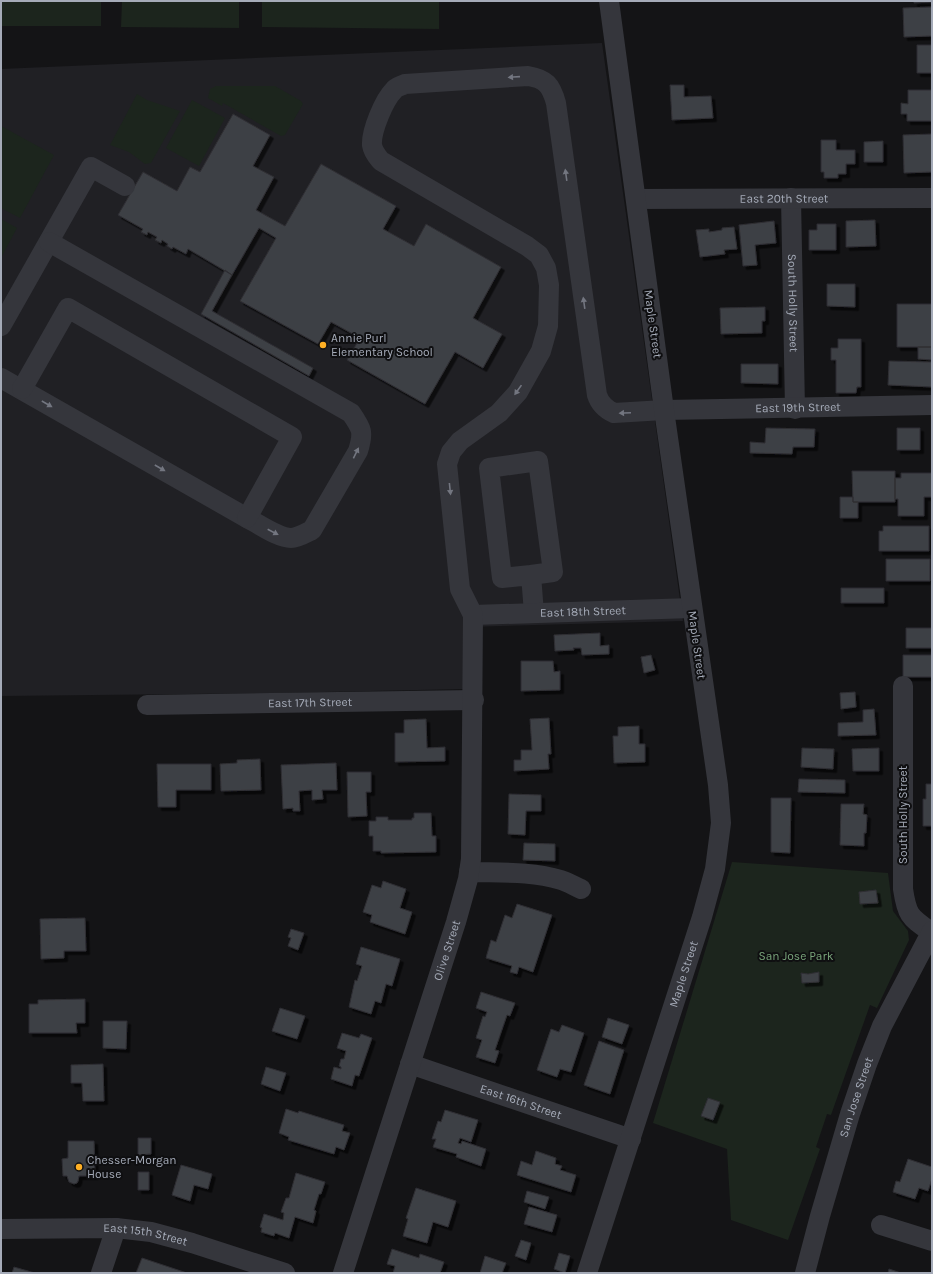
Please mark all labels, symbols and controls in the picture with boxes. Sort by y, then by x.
one-way arrow [508,73,520,80]
one-way arrow [563,169,569,181]
street label: East 20th Street [740,191,829,206]
street label: South Holly Street [785,254,801,353]
street label: Maple Street [641,289,665,360]
one-way arrow [581,297,587,310]
place label: Annie Purl Elementary School [331,331,433,359]
marker: Annie Purl Elementary School [318,340,328,350]
one-way arrow [514,385,522,396]
one-way arrow [41,400,53,407]
street label: East 19th Street [755,400,841,415]
one-way arrow [619,409,631,416]
one-way arrow [353,448,360,459]
one-way arrow [154,465,166,472]
one-way arrow [447,483,453,495]
one-way arrow [267,529,279,535]
street label: East 18th Street [540,603,627,620]
street label: Maple Street [685,610,709,681]
street label: East 17th Street [268,695,353,710]
street label: South Holly Street [896,765,910,864]
street label: Olive Street [431,918,463,982]
street label: Maple Street [666,939,701,1009]
park label: San Jose Park [758,949,834,963]
street label: San Jose Street [836,1055,876,1139]
street label: East 16th Street [478,1081,564,1122]
place label: Chesser-Morgan House [87,1153,177,1181]
marker: Chesser-Morgan House [74,1162,84,1172]
street label: East 15th Street [103,1221,189,1249]

